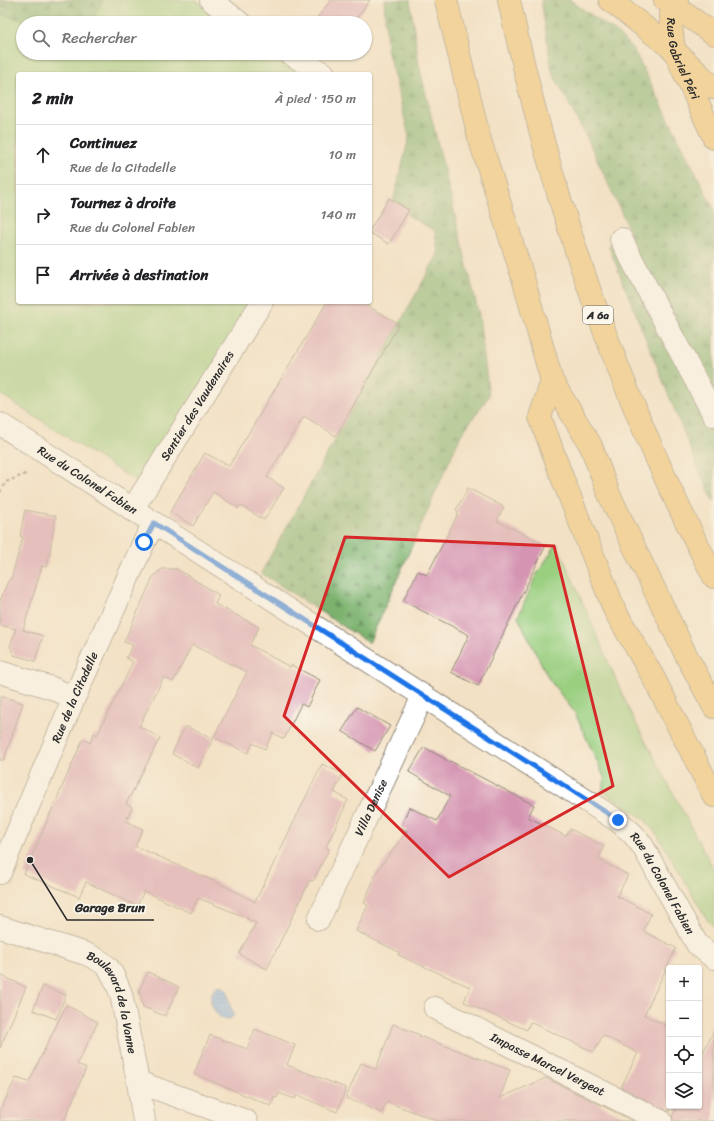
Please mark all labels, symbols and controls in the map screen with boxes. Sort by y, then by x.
search box [16,16,372,60]
street label: Rue Gabriel Péri [660,18,706,104]
text: Rechercher [62,25,137,51]
icon: search [30,27,52,49]
text: 2 min [32,83,73,113]
text: À pied · 150 m [275,87,356,110]
text: Continuez [70,130,137,156]
text: 10 m [329,143,356,166]
icon: ahead [32,144,54,166]
text: Rue de la Citadelle [70,156,176,179]
text: Tournez à droite [70,190,176,216]
text: 140 m [321,203,356,226]
icon: right [32,204,54,226]
text: Rue du Colonel Fabien [70,216,195,239]
text: Arrivée à destination [70,262,208,288]
icon: arrive [32,264,54,286]
road number: A 6a [583,306,613,324]
street label: Sentier des Vaudenaires [154,346,240,465]
street label: Rue du Colonel Fabien [33,440,142,521]
route start [135,533,153,551]
street label: Rue de la Citadelle [45,648,105,747]
street label: Villa Denise [348,775,394,840]
route end [609,811,627,829]
street label: Rue du Colonel Fabien [624,827,701,939]
callout: Garage Brun [67,895,154,920]
text: Garage Brun [74,896,146,919]
street label: Boulevard de la Vanne [83,945,143,1056]
map controls [666,965,702,1109]
button: + [666,965,702,1001]
button: − [666,1001,702,1037]
street label: Impasse Marcel Vergeat [486,1026,609,1102]
button: locate [666,1037,702,1073]
button: layers [666,1073,702,1109]

